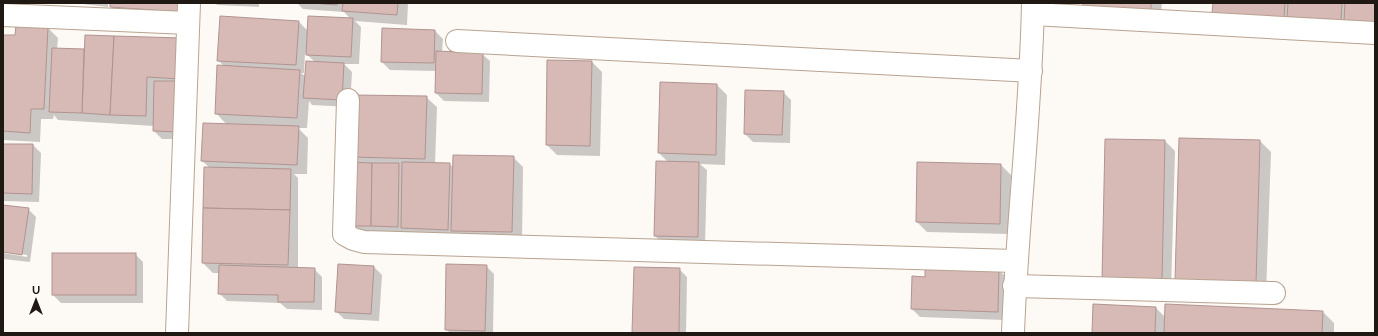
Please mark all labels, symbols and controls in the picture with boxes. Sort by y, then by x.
north arrow [16,280,56,320]
text: U [32,284,40,297]

